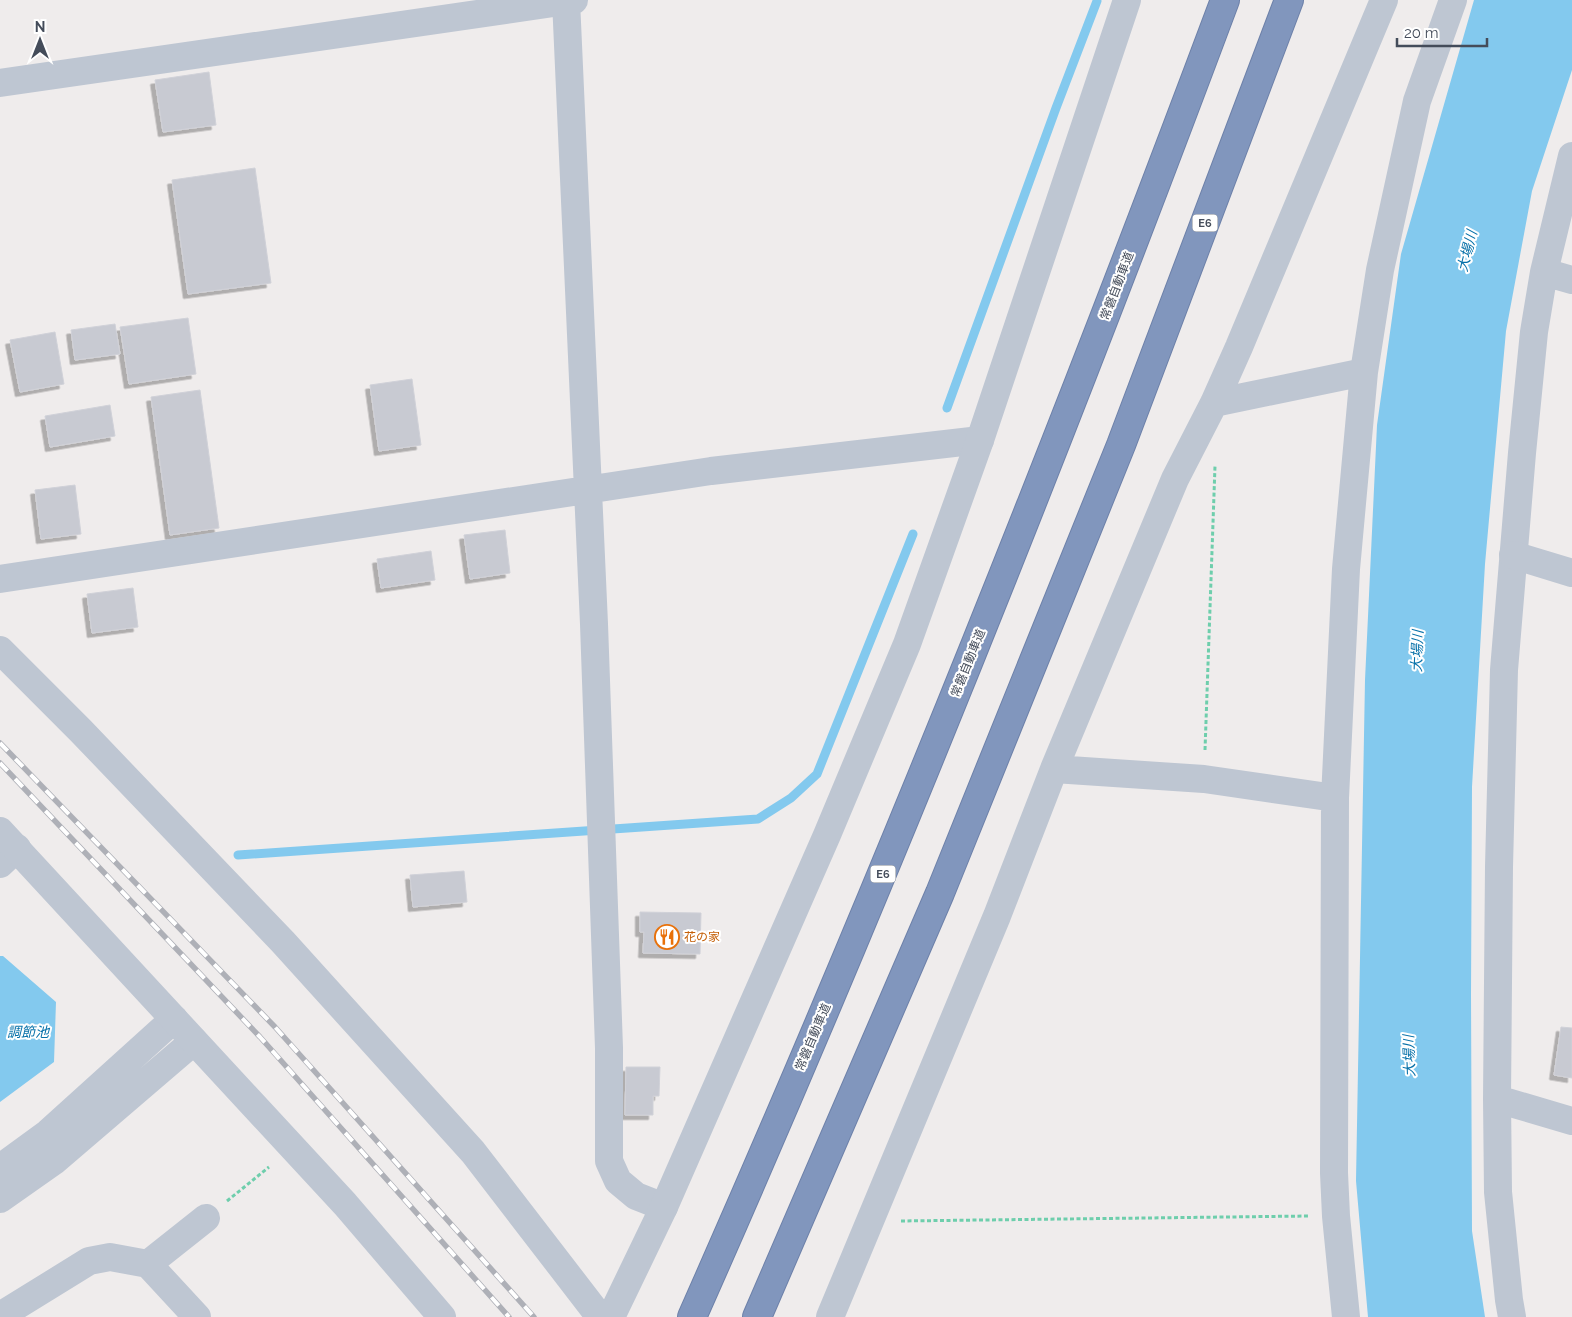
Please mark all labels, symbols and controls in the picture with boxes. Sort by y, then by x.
north arrow [15,15,65,65]
scale bar [1397,15,1487,47]
text: N [35,19,45,35]
text: 20 m [1404,24,1439,42]
road number: E6 [1192,214,1218,232]
water label: 大場川 [1454,227,1480,273]
street label: 常磐自動車道 [1098,250,1136,322]
street label: 常磐自動車道 [948,627,988,699]
water label: 大場川 [1408,628,1426,672]
road number: E6 [870,866,896,882]
restaurant icon: 花の家 [654,924,680,950]
place label: 花の家 [684,930,720,944]
street label: 常磐自動車道 [792,1001,834,1073]
water label: 調節池 [7,1024,51,1040]
water label: 大場川 [1400,1033,1418,1077]

